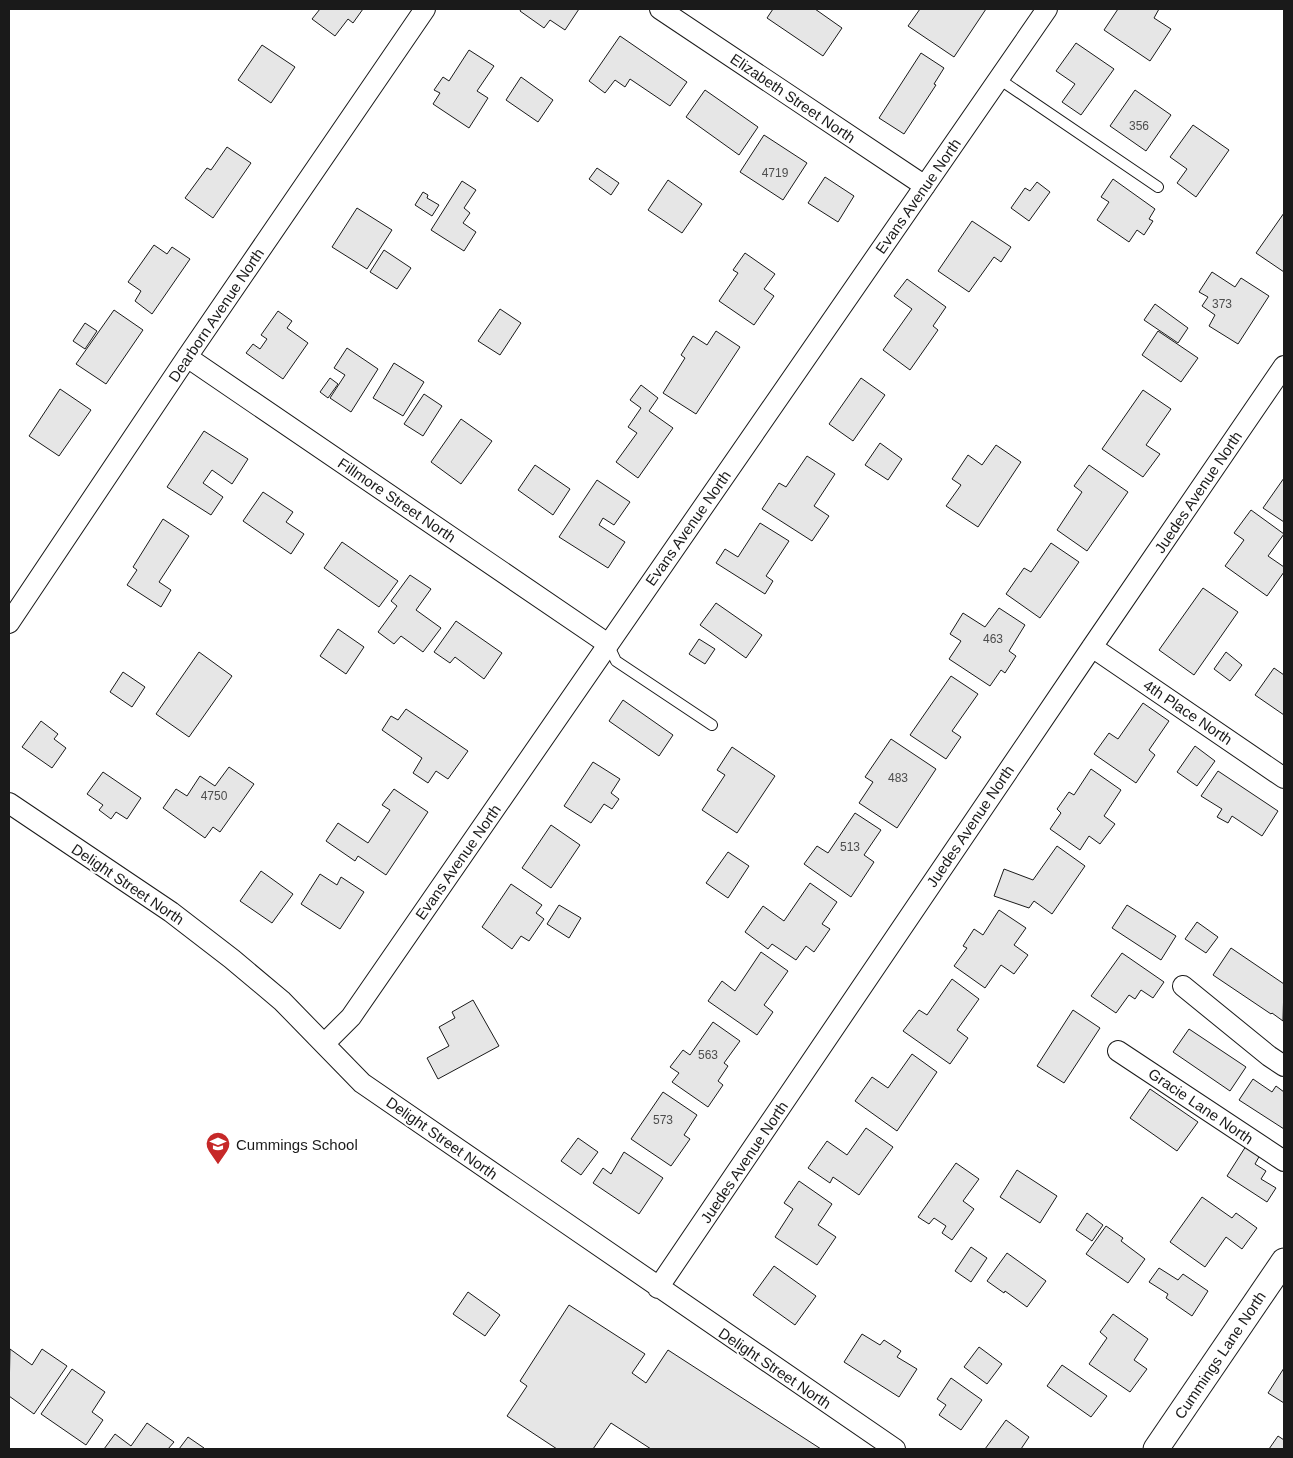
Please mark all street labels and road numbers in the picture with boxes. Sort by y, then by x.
street label: Elizabeth Street North [727,50,859,146]
street label: Evans Avenue North [872,135,964,257]
street label: Dearborn Avenue North [165,245,267,385]
street label: Juedes Avenue North [1151,428,1245,556]
street label: Fillmore Street North [335,454,459,546]
street label: Evans Avenue North [642,467,734,589]
street label: 4th Place North [1140,676,1236,748]
street label: Juedes Avenue North [923,762,1017,890]
street label: Evans Avenue North [412,801,504,923]
street label: Delight Street North [69,840,187,928]
street label: Gracie Lane North [1145,1065,1257,1147]
street label: Delight Street North [383,1093,501,1183]
street label: Juedes Avenue North [697,1098,791,1226]
street label: Cummings Lane North [1171,1288,1269,1422]
street label: Delight Street North [716,1324,834,1412]

